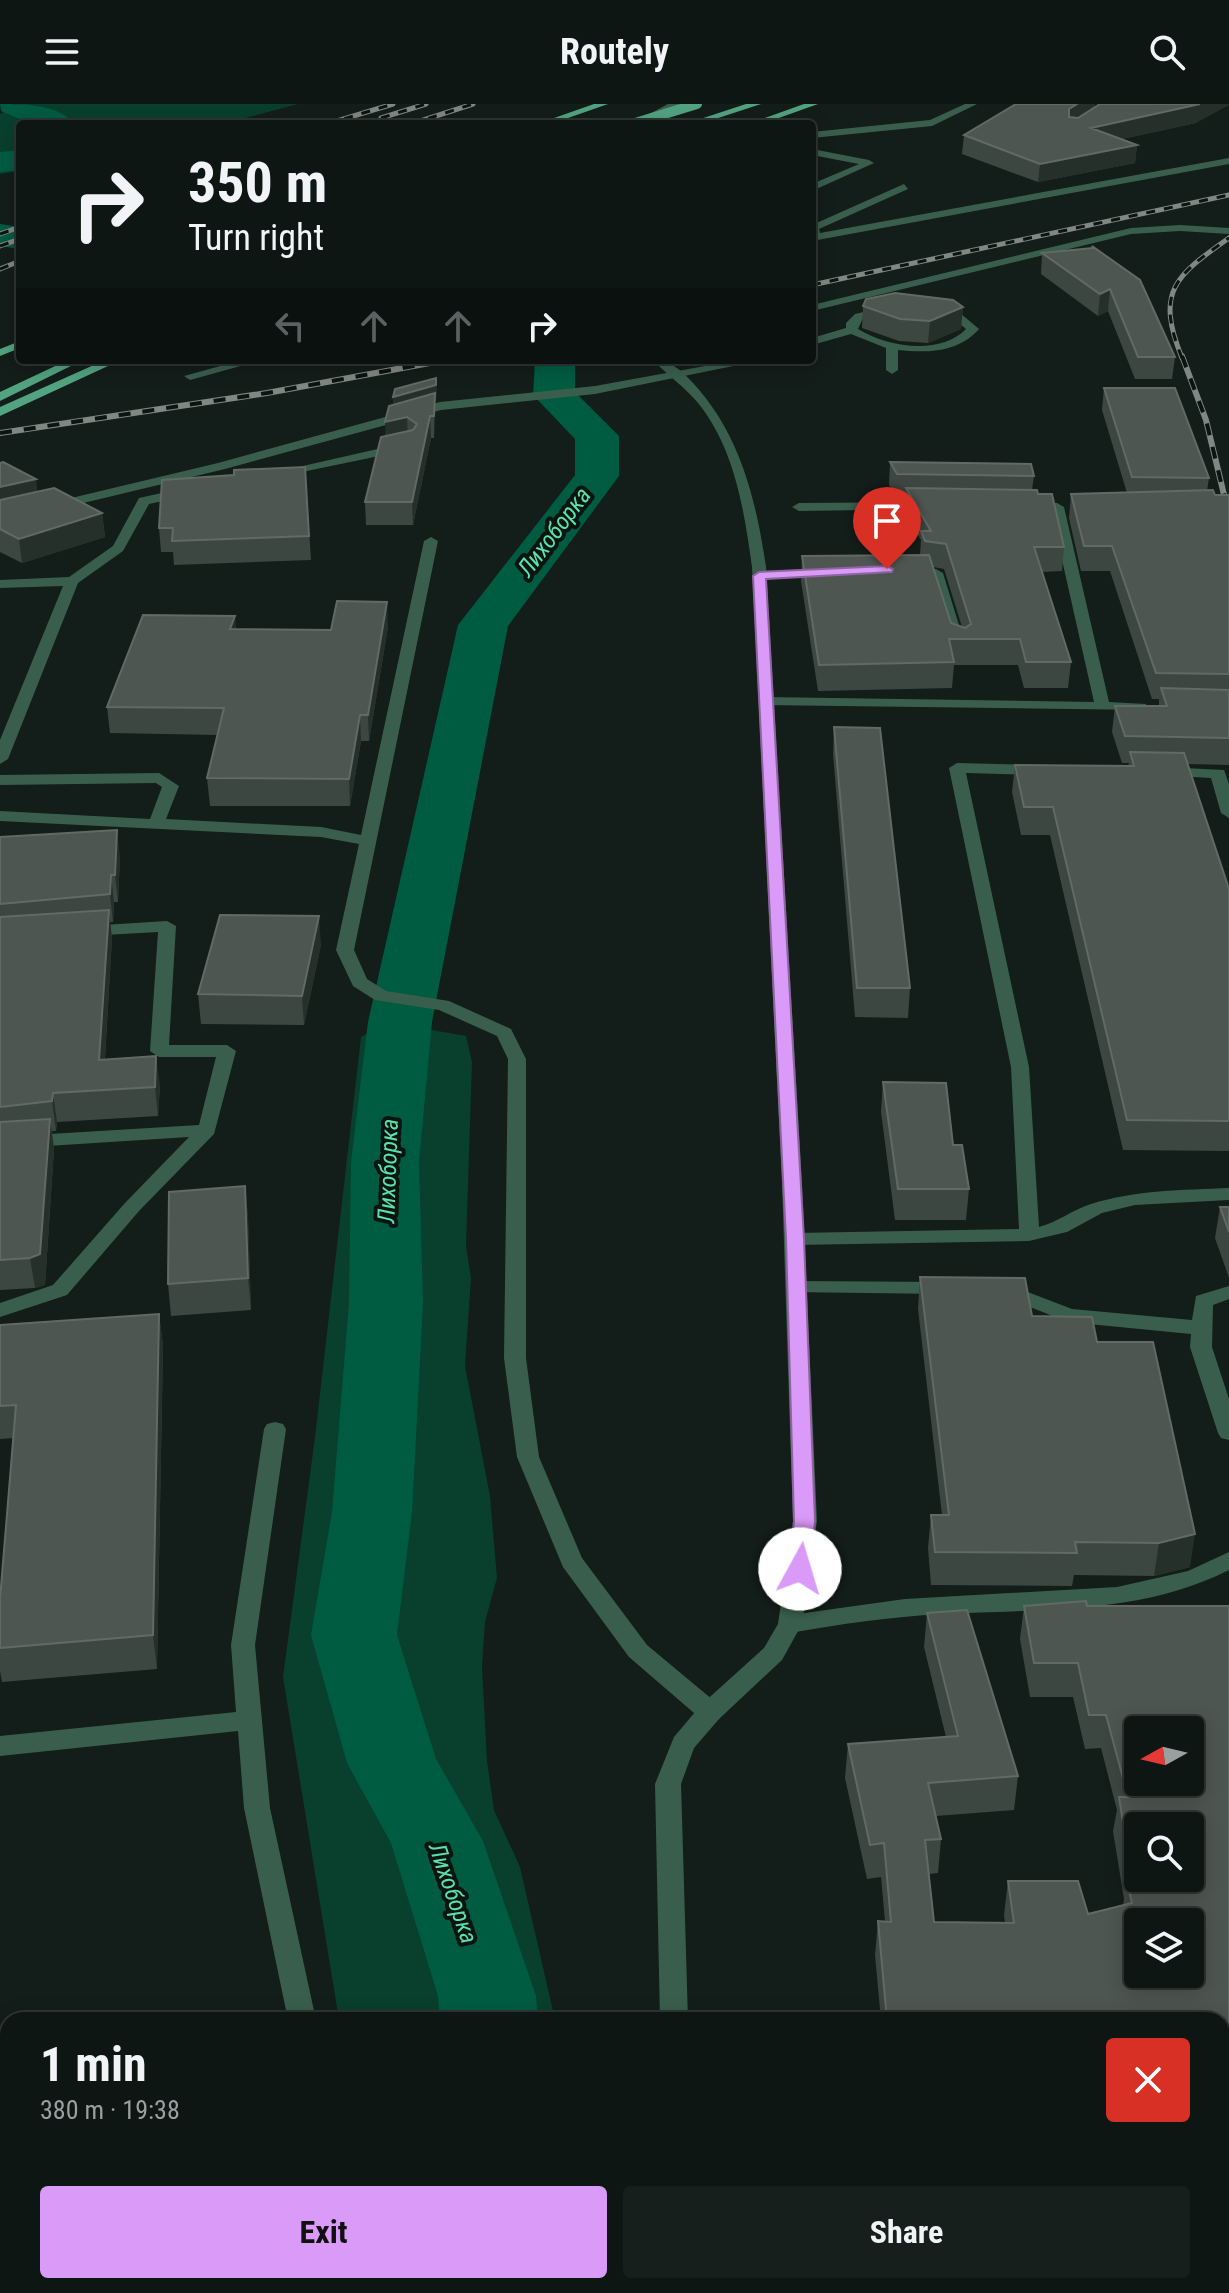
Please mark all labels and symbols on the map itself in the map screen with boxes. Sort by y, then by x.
water label: Лихоборка [511,482,597,583]
pin [853,487,921,569]
water label: Лихоборка [372,1118,404,1225]
position arrow [758,1527,842,1611]
north arrow [1124,1716,1204,1796]
water label: Лихоборка [422,1838,483,1947]

